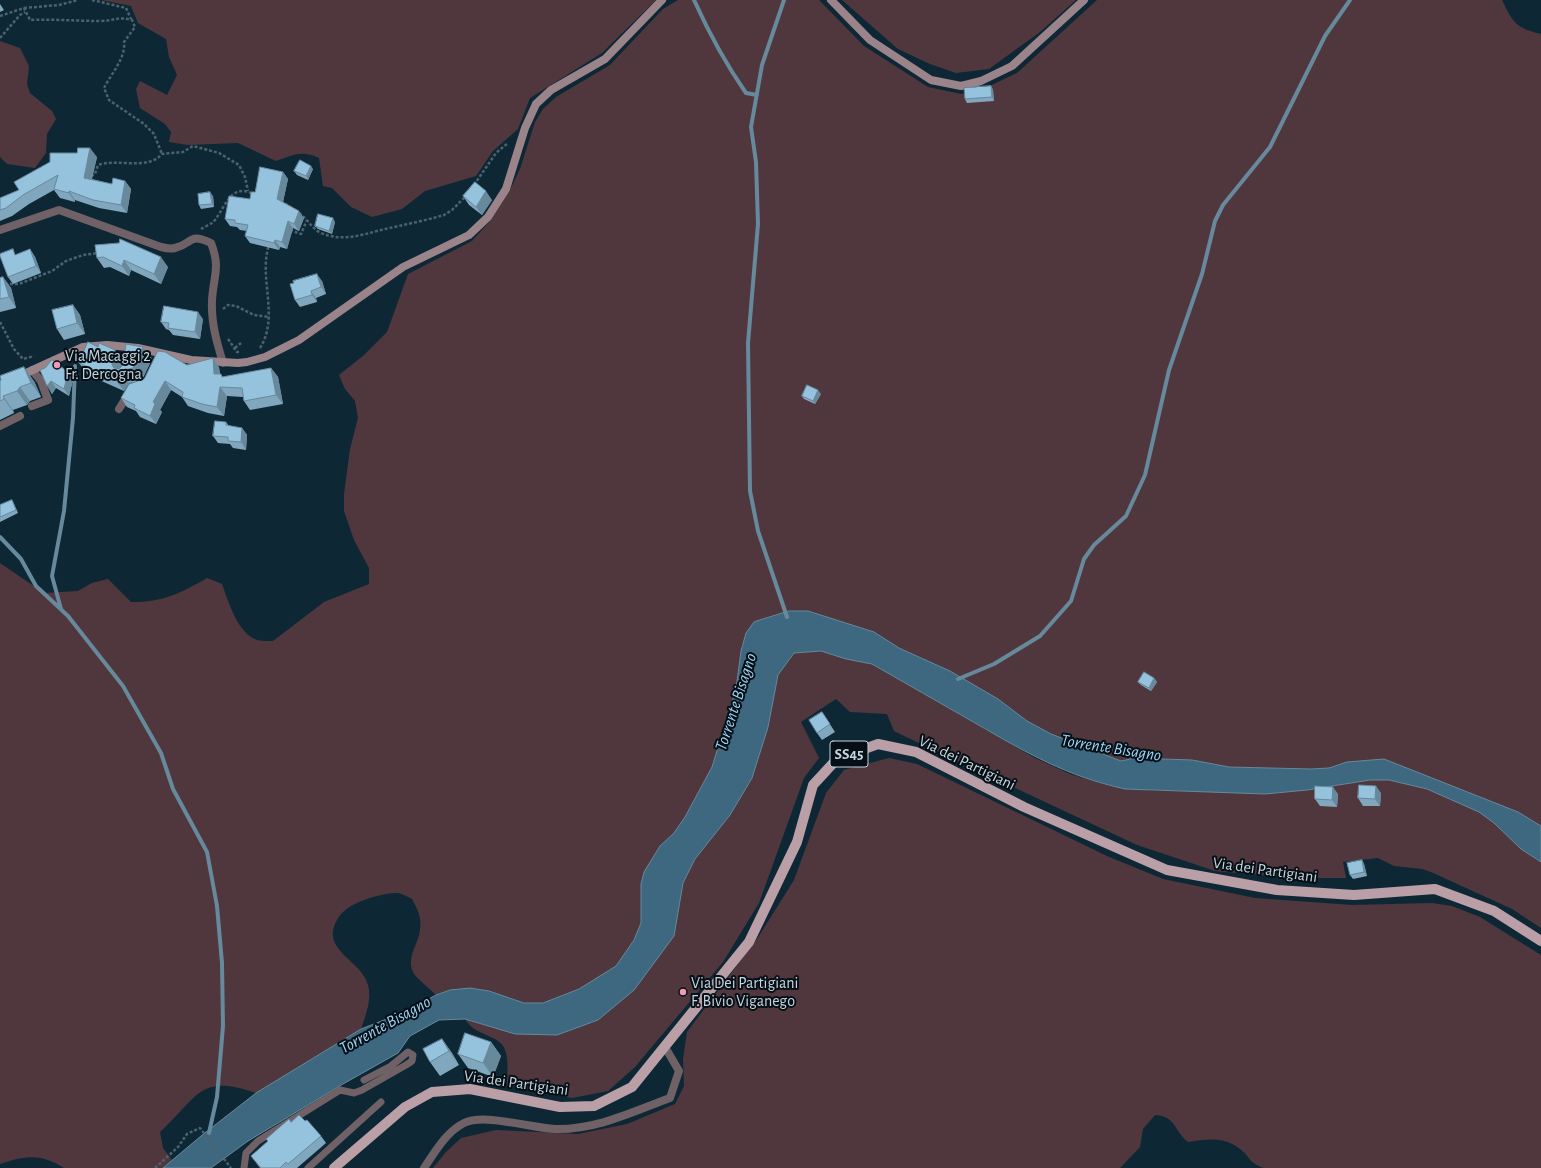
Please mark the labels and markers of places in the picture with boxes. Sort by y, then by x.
place label: Via Macaggi 2 Fr. Dercogna [65,346,151,384]
marker: Via Macaggi 2 Fr. Dercogna [52,360,62,370]
place label: Via Dei Partigiani F. Bivio Viganego [691,973,798,1011]
marker: Via Dei Partigiani F. Bivio Viganego [678,987,688,997]

